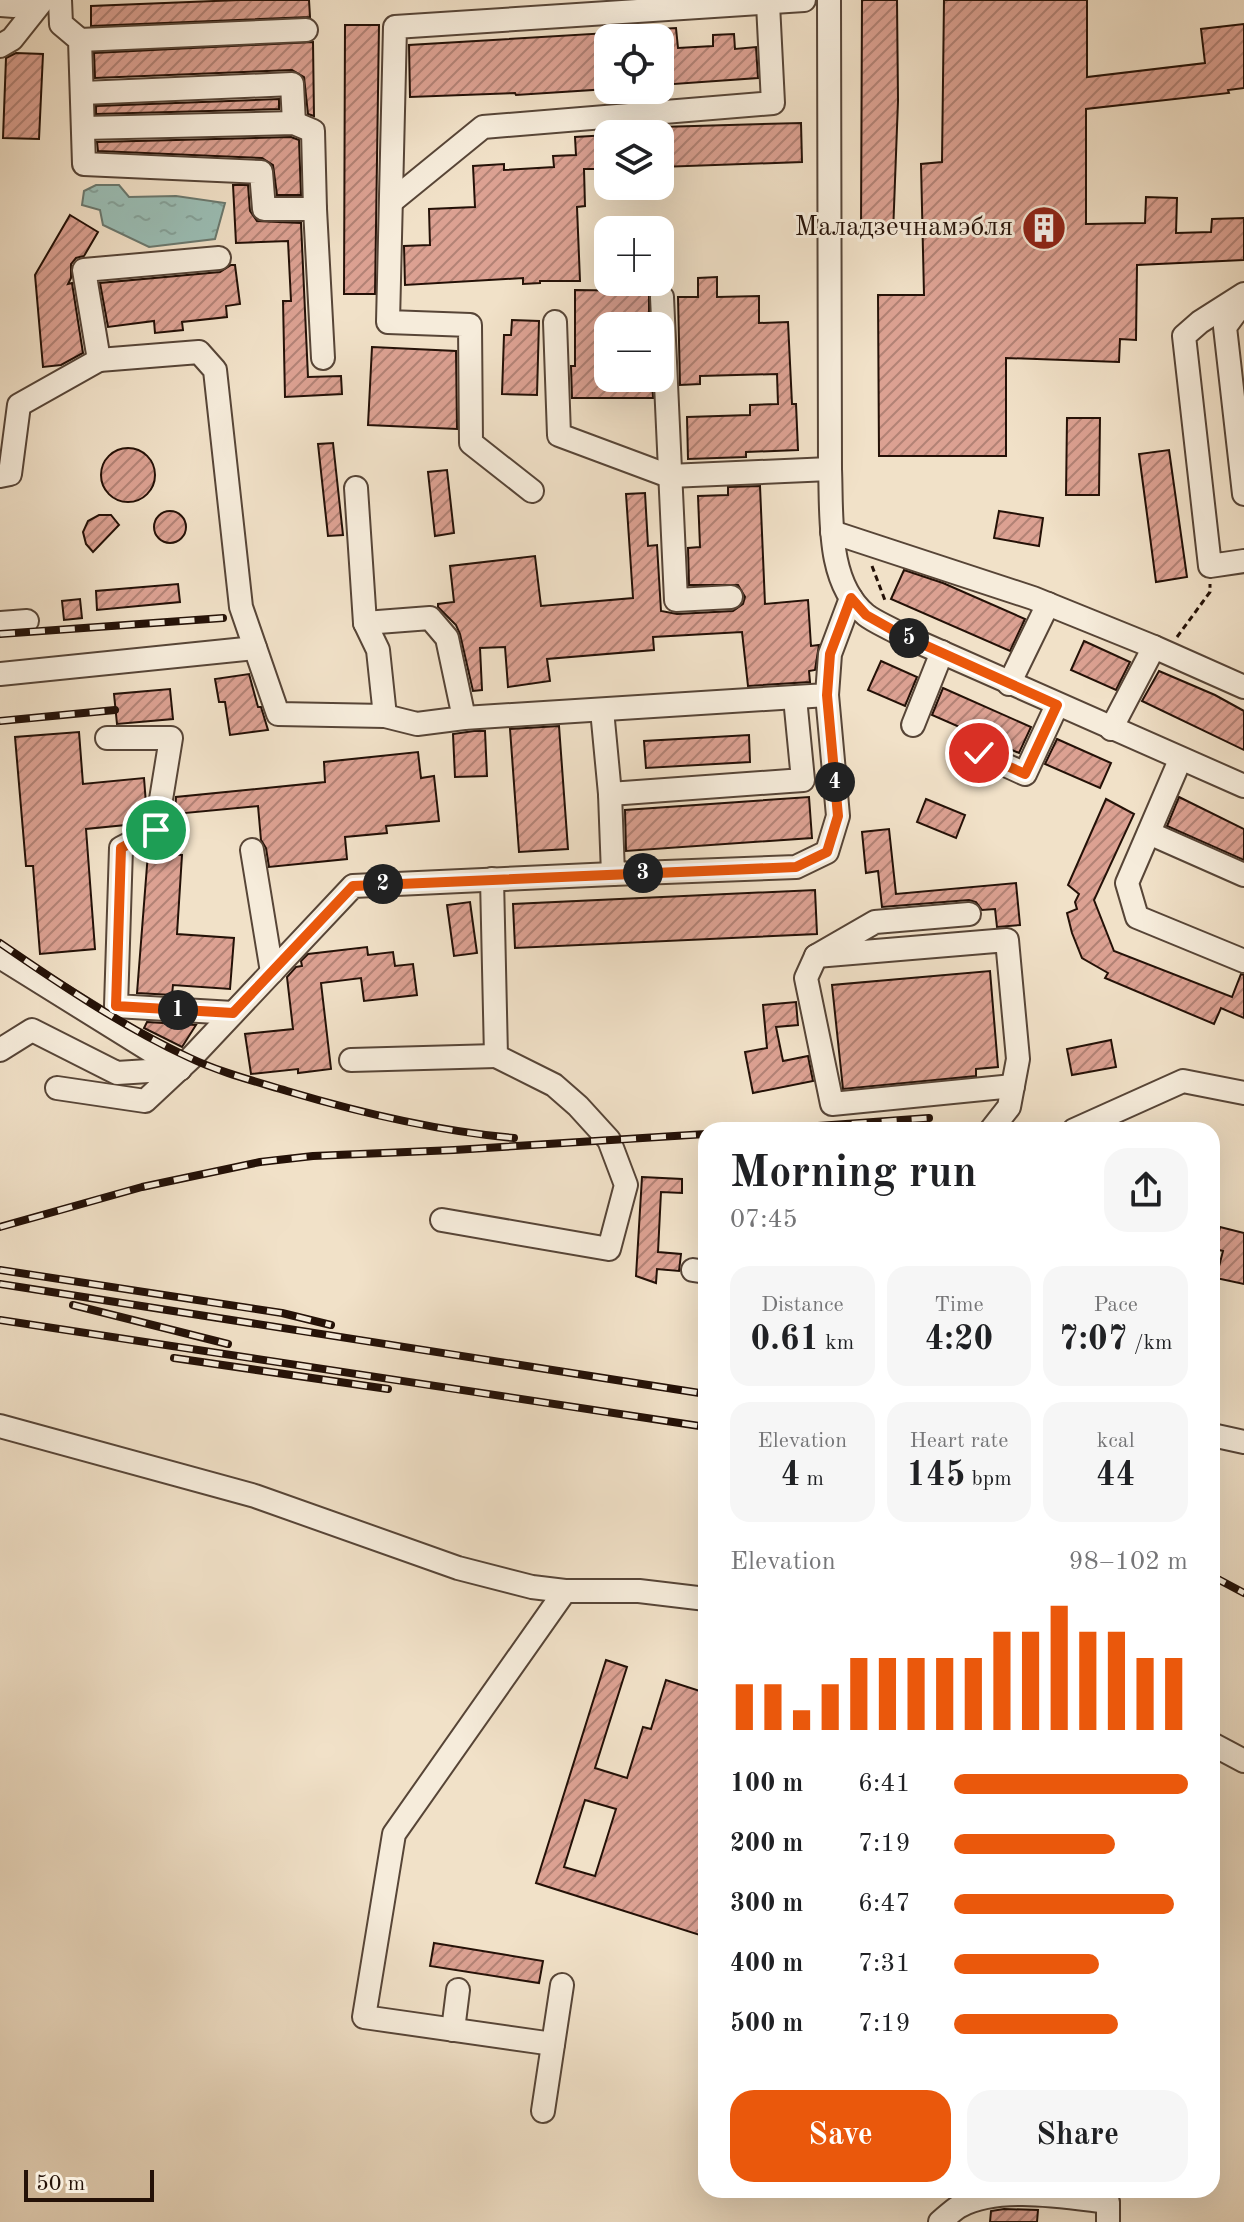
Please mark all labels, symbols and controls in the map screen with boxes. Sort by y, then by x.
map controls [594,24,674,392]
button: locate [594,24,674,104]
button: layers [594,120,674,200]
building icon: Маладзечнамэбля [1020,204,1068,252]
place label: Маладзечнамэбля [795,214,1013,242]
button: + [594,216,674,296]
button: − [594,312,674,392]
pin: 5 [889,618,929,658]
text: 5 [903,627,915,649]
pin [945,719,1013,787]
icon: check [957,731,1001,775]
pin: 4 [815,762,855,802]
text: 4 [829,771,841,793]
pin [122,796,190,864]
icon: arrive [134,808,178,852]
pin: 3 [623,853,663,893]
text: 3 [637,862,649,884]
pin: 2 [363,864,403,904]
text: 2 [377,873,389,895]
pin: 1 [158,990,198,1030]
text: 1 [172,999,184,1021]
button: share [1104,1148,1188,1232]
text: Morning run [730,1152,977,1196]
text: 07:45 [730,1207,798,1233]
text: Distance [761,1294,844,1316]
text: Time [934,1294,984,1316]
text: Pace [1093,1294,1138,1316]
text: 0.61 [750,1323,819,1357]
text: 4:20 [925,1323,993,1357]
text: 7:07 [1059,1323,1128,1357]
text: km [819,1332,854,1354]
text: /km [1128,1332,1172,1354]
text: Elevation [758,1430,847,1452]
text: Heart rate [910,1430,1008,1452]
text: kcal [1097,1430,1135,1452]
text: 4 [781,1459,800,1493]
text: 145 [906,1459,965,1493]
text: 44 [1096,1459,1135,1493]
text: m [800,1468,824,1490]
text: bpm [965,1468,1012,1490]
text: Elevation [730,1549,836,1575]
text: 98–102 m [1069,1549,1188,1575]
text: 100 m [730,1771,803,1797]
text: 6:41 [858,1771,911,1797]
text: 200 m [730,1831,803,1857]
text: 7:19 [858,1831,911,1857]
text: 300 m [730,1891,803,1917]
text: 6:47 [858,1891,911,1917]
text: 400 m [730,1951,803,1977]
text: 7:31 [858,1951,911,1977]
text: 500 m [730,2011,803,2037]
text: 7:19 [858,2011,911,2037]
button: Save [730,2090,951,2182]
button: Share [967,2090,1188,2182]
scale bar [24,2166,154,2202]
text: 50 m [36,2173,85,2195]

